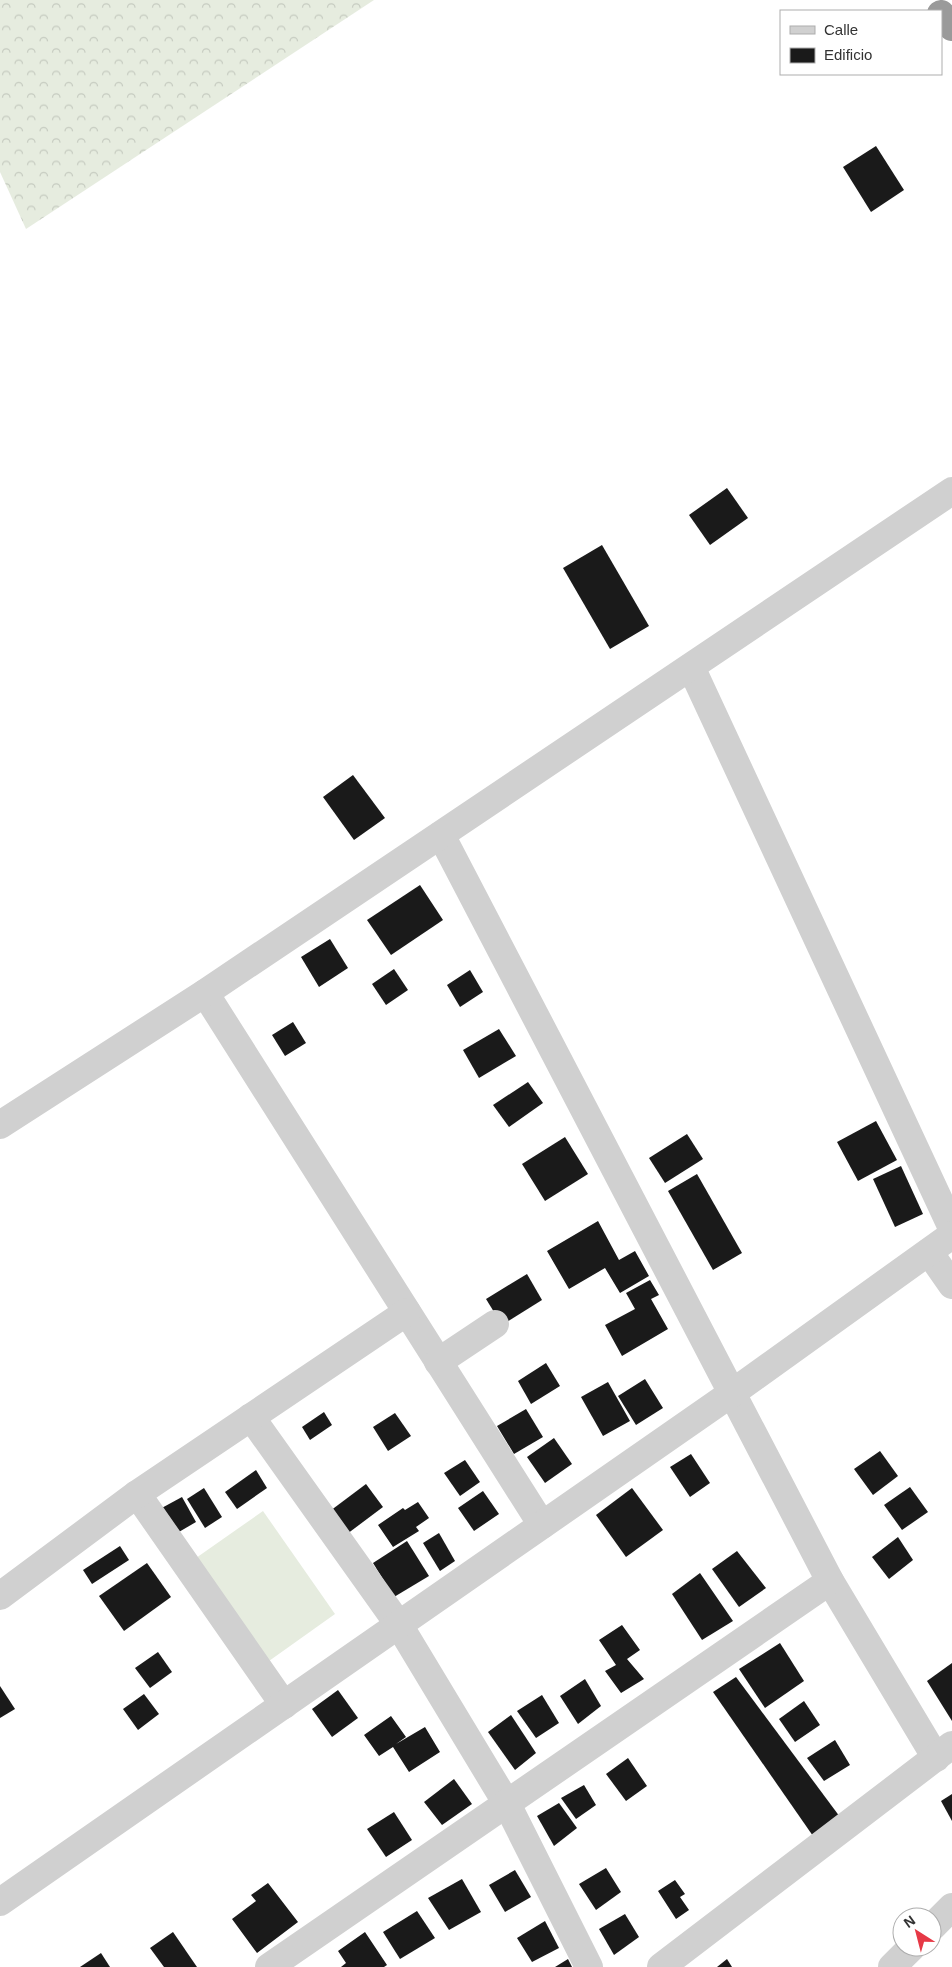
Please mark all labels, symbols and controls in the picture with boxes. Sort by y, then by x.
legend [780,10,942,75]
text: Calle [824,21,858,38]
text: Edificio [824,46,872,63]
north arrow [892,1907,942,1957]
text: N [901,1912,918,1931]

